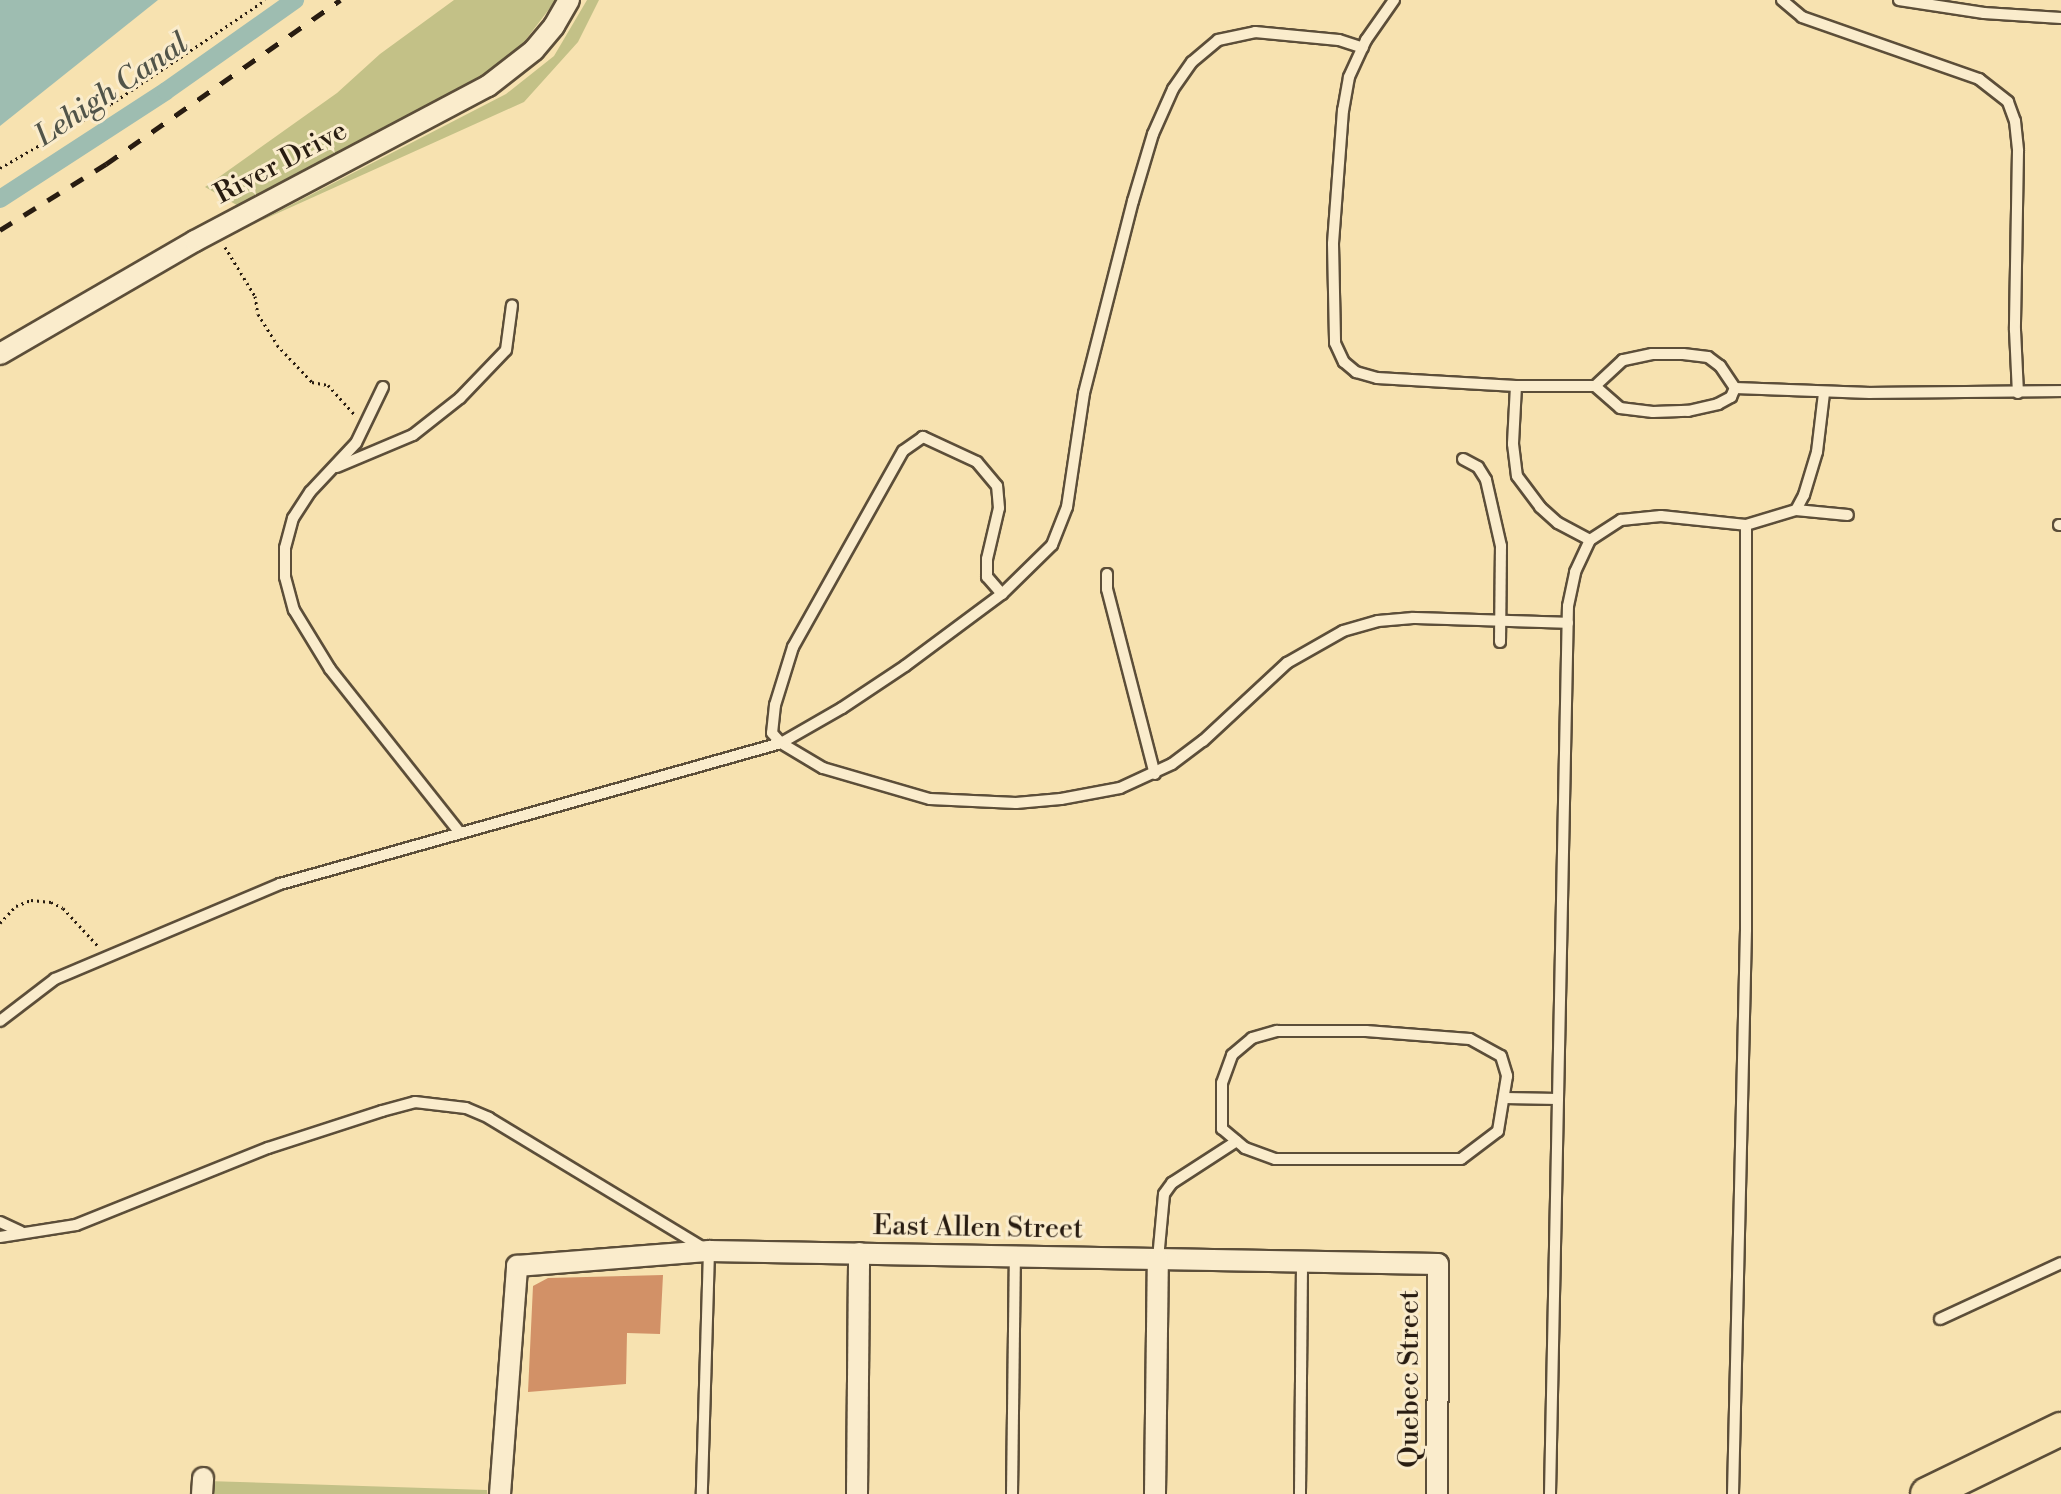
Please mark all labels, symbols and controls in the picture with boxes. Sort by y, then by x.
water label: Lehigh Canal [29,26,195,154]
street label: River Drive [209,114,353,212]
street label: East Allen Street [873,1209,1083,1247]
street label: Quebec Street [1393,1290,1427,1468]

